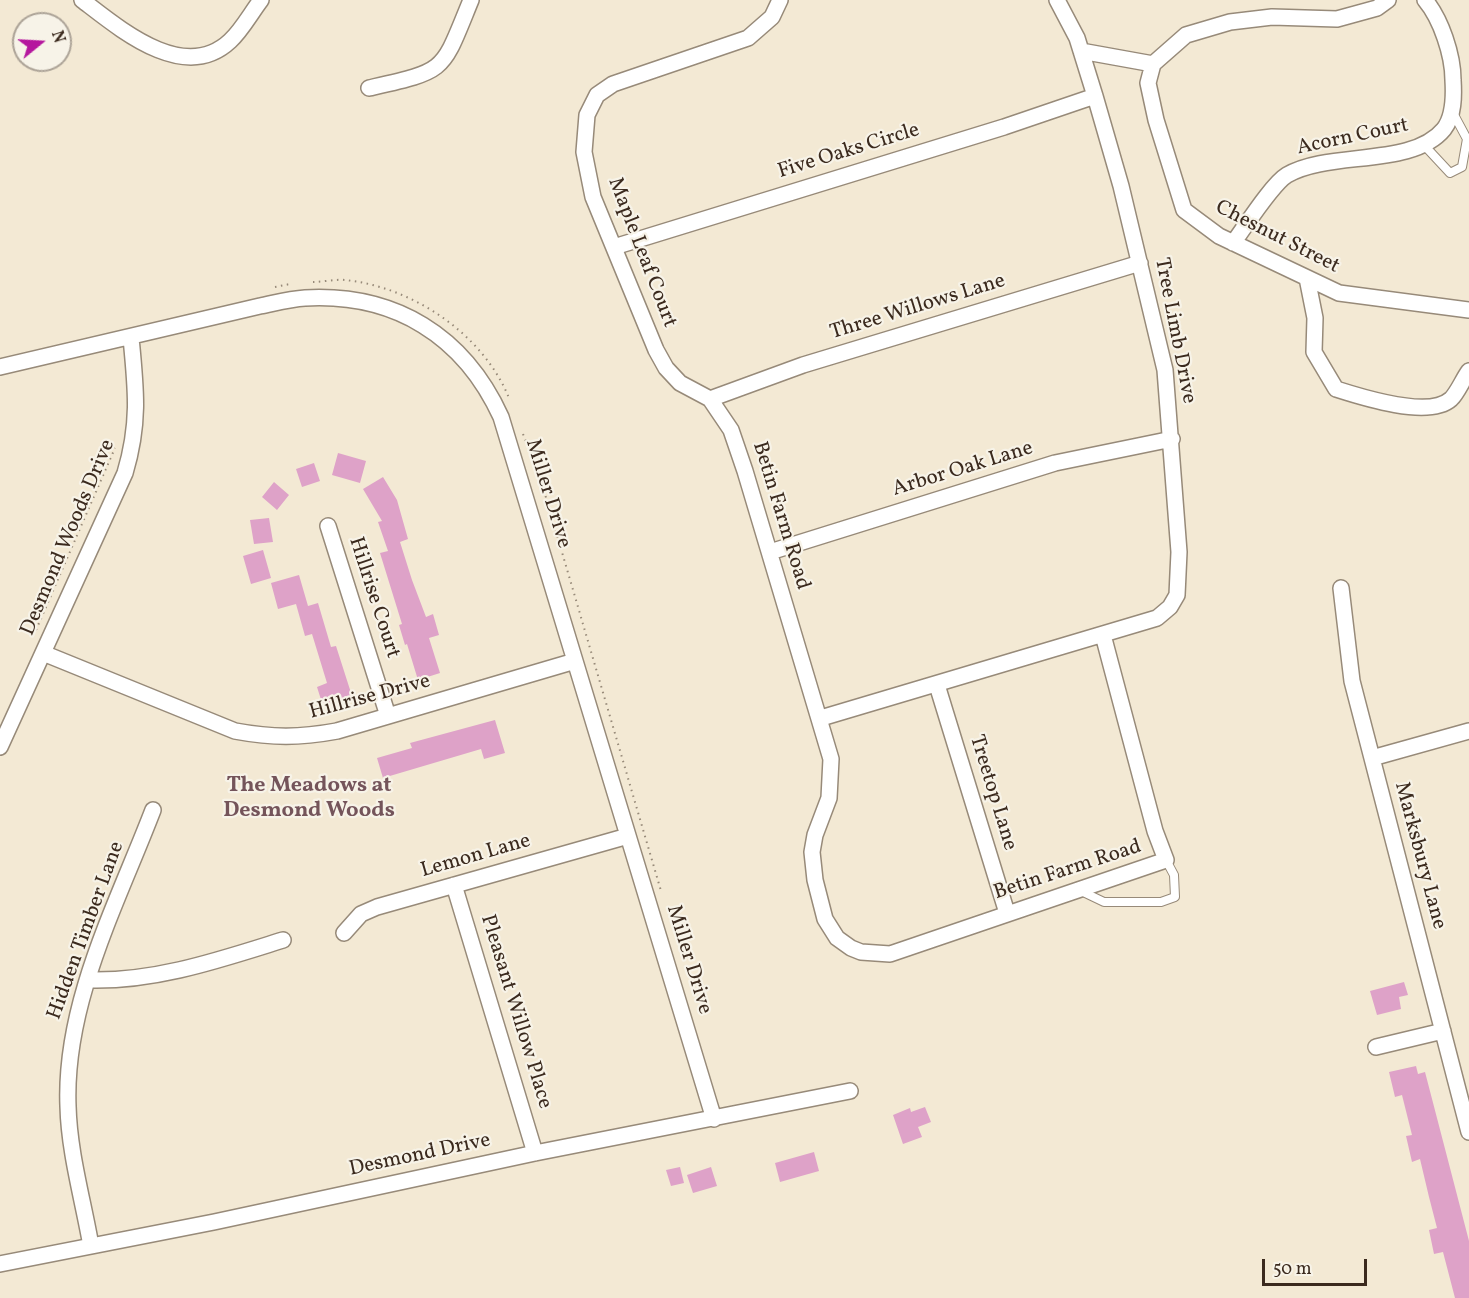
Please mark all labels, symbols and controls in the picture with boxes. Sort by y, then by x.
north arrow [12,12,72,72]
text: N [45,28,69,46]
street label: Acorn Court [1295,114,1411,162]
street label: Five Oaks Circle [775,118,923,186]
street label: Maple Leaf Court [601,174,681,332]
street label: Chesnut Street [1211,196,1343,280]
street label: Tree Limb Drive [1148,256,1200,406]
street label: Three Willows Lane [827,269,1009,347]
street label: Desmond Woods Drive [16,436,122,640]
street label: Miller Drive [518,436,576,552]
street label: Arbor Oak Lane [890,437,1036,503]
street label: Betin Farm Road [745,439,815,593]
street label: Hillrise Court [342,534,404,662]
street label: Hillrise Drive [307,670,433,726]
street label: Treetop Lane [962,732,1022,854]
district label: The Meadows at Desmond Woods [223,774,395,825]
street label: Marksbury Lane [1387,780,1451,932]
street label: Lemon Lane [418,829,534,885]
street label: Betin Farm Road [991,835,1145,907]
street label: Hidden Timber Lane [43,838,131,1024]
street label: Miller Drive [659,902,717,1018]
street label: Pleasant Willow Place [474,912,556,1112]
street label: Desmond Drive [347,1129,493,1183]
scale bar [1265,1247,1370,1285]
text: 50 m [1273,1257,1312,1282]

